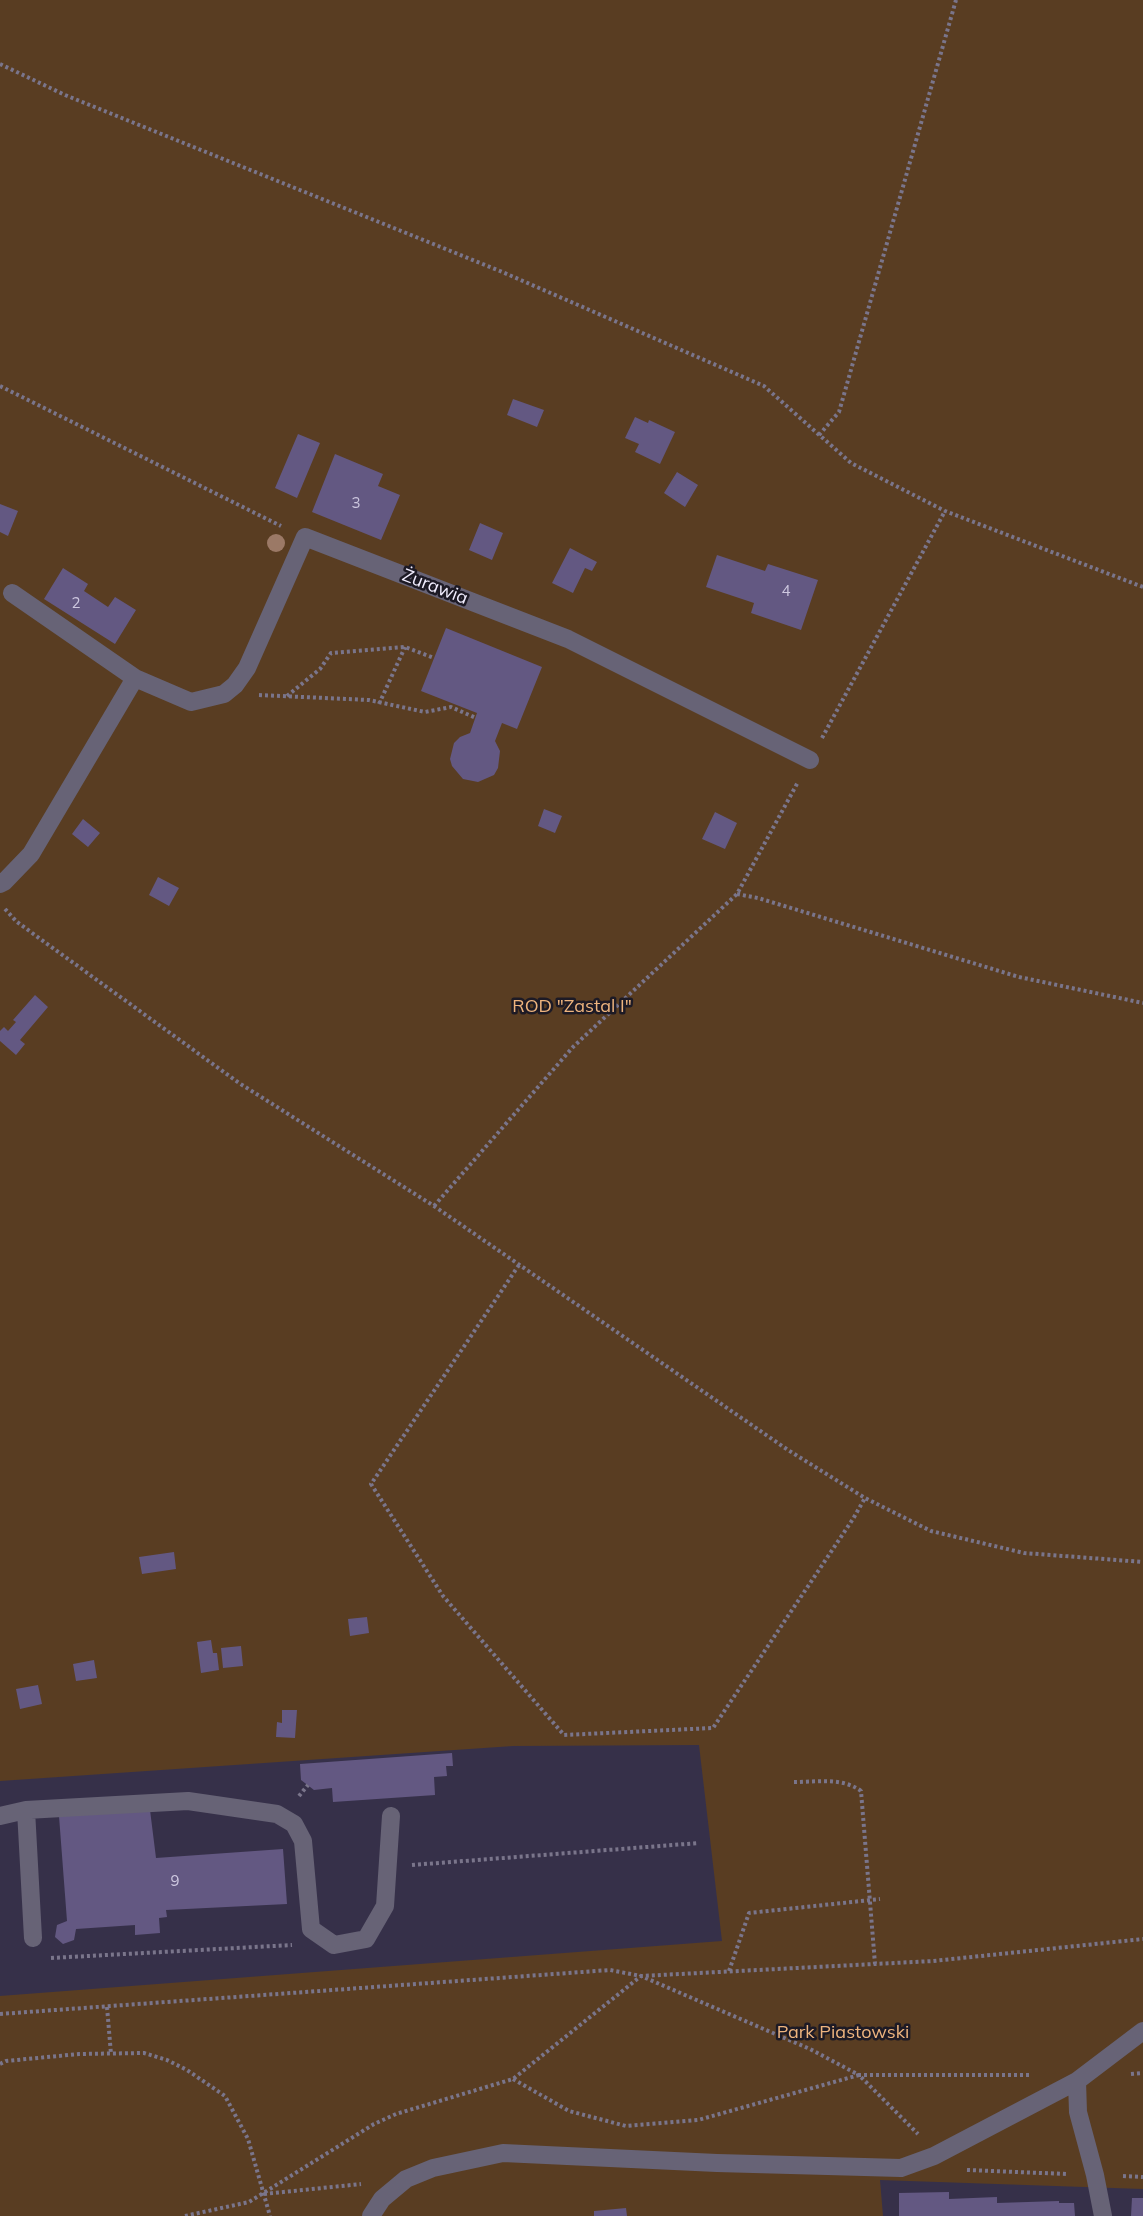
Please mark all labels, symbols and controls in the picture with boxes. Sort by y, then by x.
house number: 3 [352,494,360,512]
street label: Żurawia [399,565,471,609]
house number: 4 [782,582,790,600]
house number: 2 [72,594,80,612]
park label: ROD "Zastal I" [512,996,632,1018]
house number: 9 [171,1872,179,1890]
park label: Park Piastowski [777,2022,909,2044]

